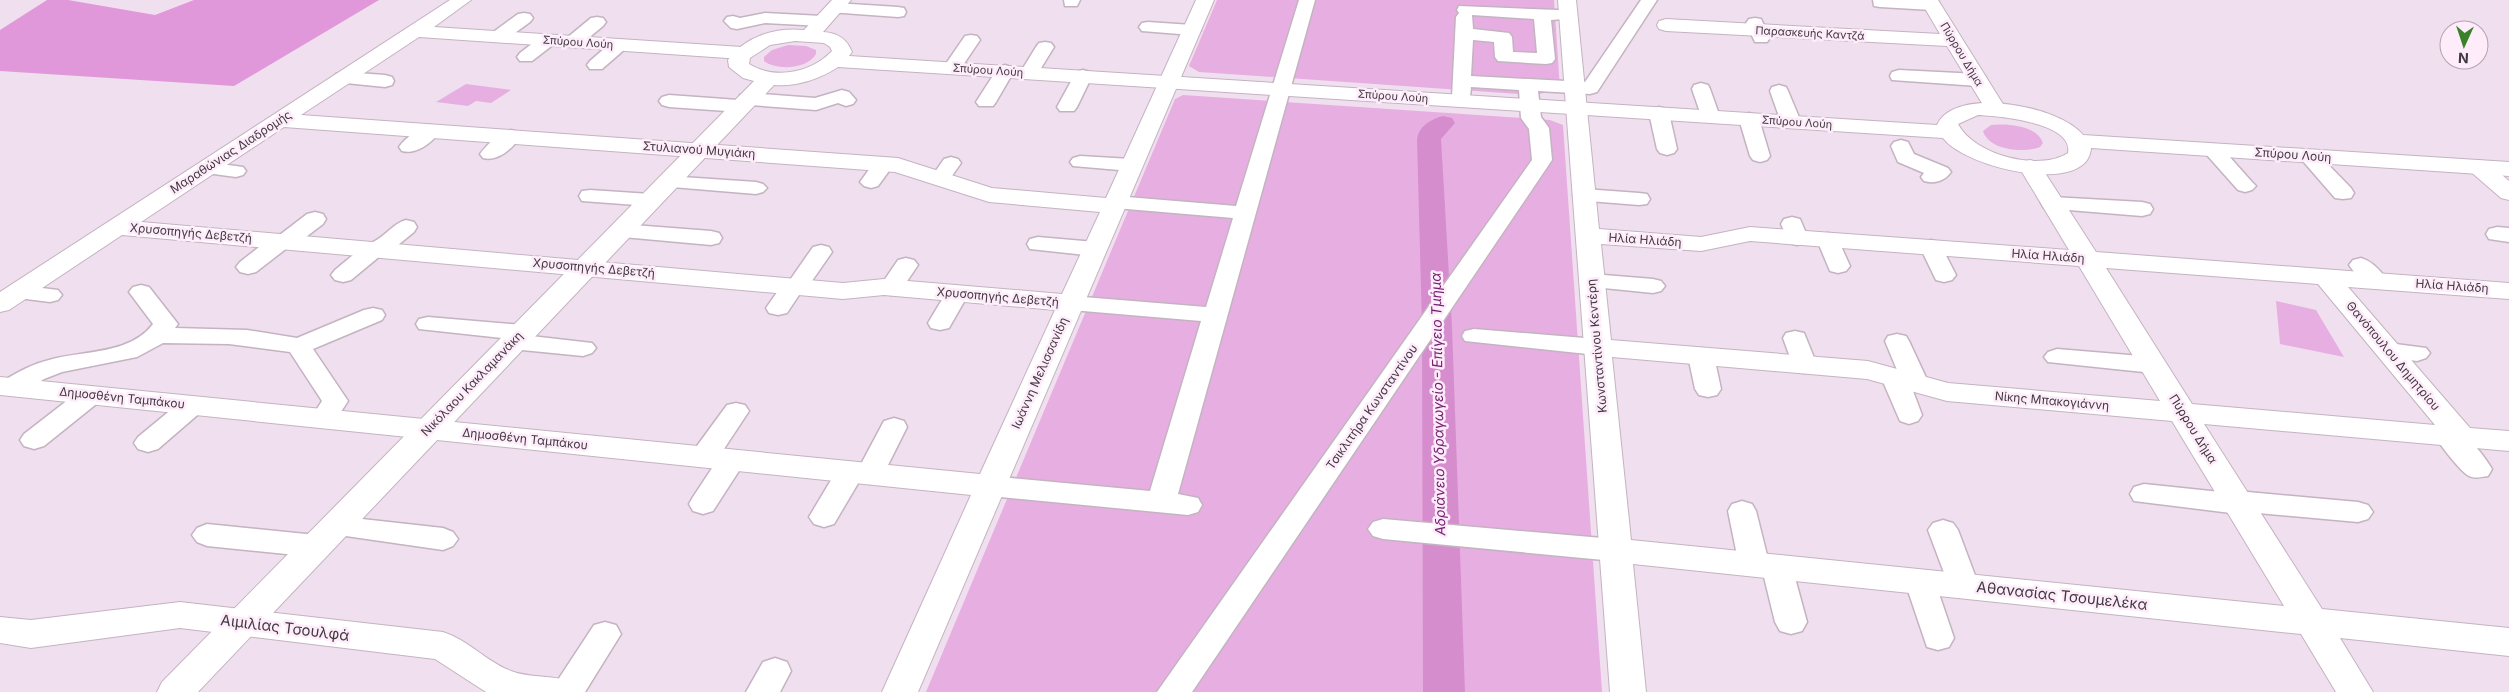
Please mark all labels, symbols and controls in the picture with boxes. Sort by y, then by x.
street label: Πύρρου Δήμα [1937,19,1987,89]
north arrow [2439,20,2489,70]
street label: Παρασκευής Καντζά [1755,23,1865,43]
street label: Σπύρου Λούη [542,33,614,51]
text: N [2458,50,2469,67]
street label: Σπύρου Λούη [952,61,1024,79]
street label: Σπύρου Λούη [1357,87,1429,105]
street label: Μαραθώνιας Διαδρομής [167,107,294,196]
street label: Σπύρου Λούη [1761,113,1833,131]
street label: Στυλιανού Μυγιάκη [642,138,756,161]
street label: Σπύρου Λούη [2254,144,2332,165]
street label: Χρυσοπηγής Δεβετζή [129,220,253,245]
street label: Ηλία Ηλιάδη [1608,229,1682,250]
street label: Ηλία Ηλιάδη [2011,245,2085,266]
street label: Χρυσοπηγής Δεβετζή [532,255,656,280]
water label: Αδριάνειο Υδραγωγείο - Επίγειο Τμήμα [1427,272,1448,537]
street label: Ηλία Ηλιάδη [2415,275,2489,296]
street label: Κωνσταντίνου Κεντέρη [1583,278,1610,414]
street label: Χρυσοπηγής Δεβετζή [936,284,1060,309]
street label: Θανόπουλου Δημητρίου [2343,298,2443,413]
street label: Ιωάννη Μελισσανίδη [1008,315,1071,431]
street label: Νικόλαου Κακλαμανάκη [418,328,526,439]
street label: Τσικλιτήρα Κωνσταντίνου [1323,341,1421,472]
street label: Δημοσθένη Ταμπάκου [59,383,185,412]
street label: Νίκης Μπακογιάννη [1994,388,2110,413]
street label: Πύρρου Δήμα [2166,391,2221,466]
street label: Δημοσθένη Ταμπάκου [462,424,588,453]
street label: Αθανασίας Τσουμελέκα [1976,577,2148,614]
street label: Αιμιλίας Τσουλφά [220,610,351,645]

